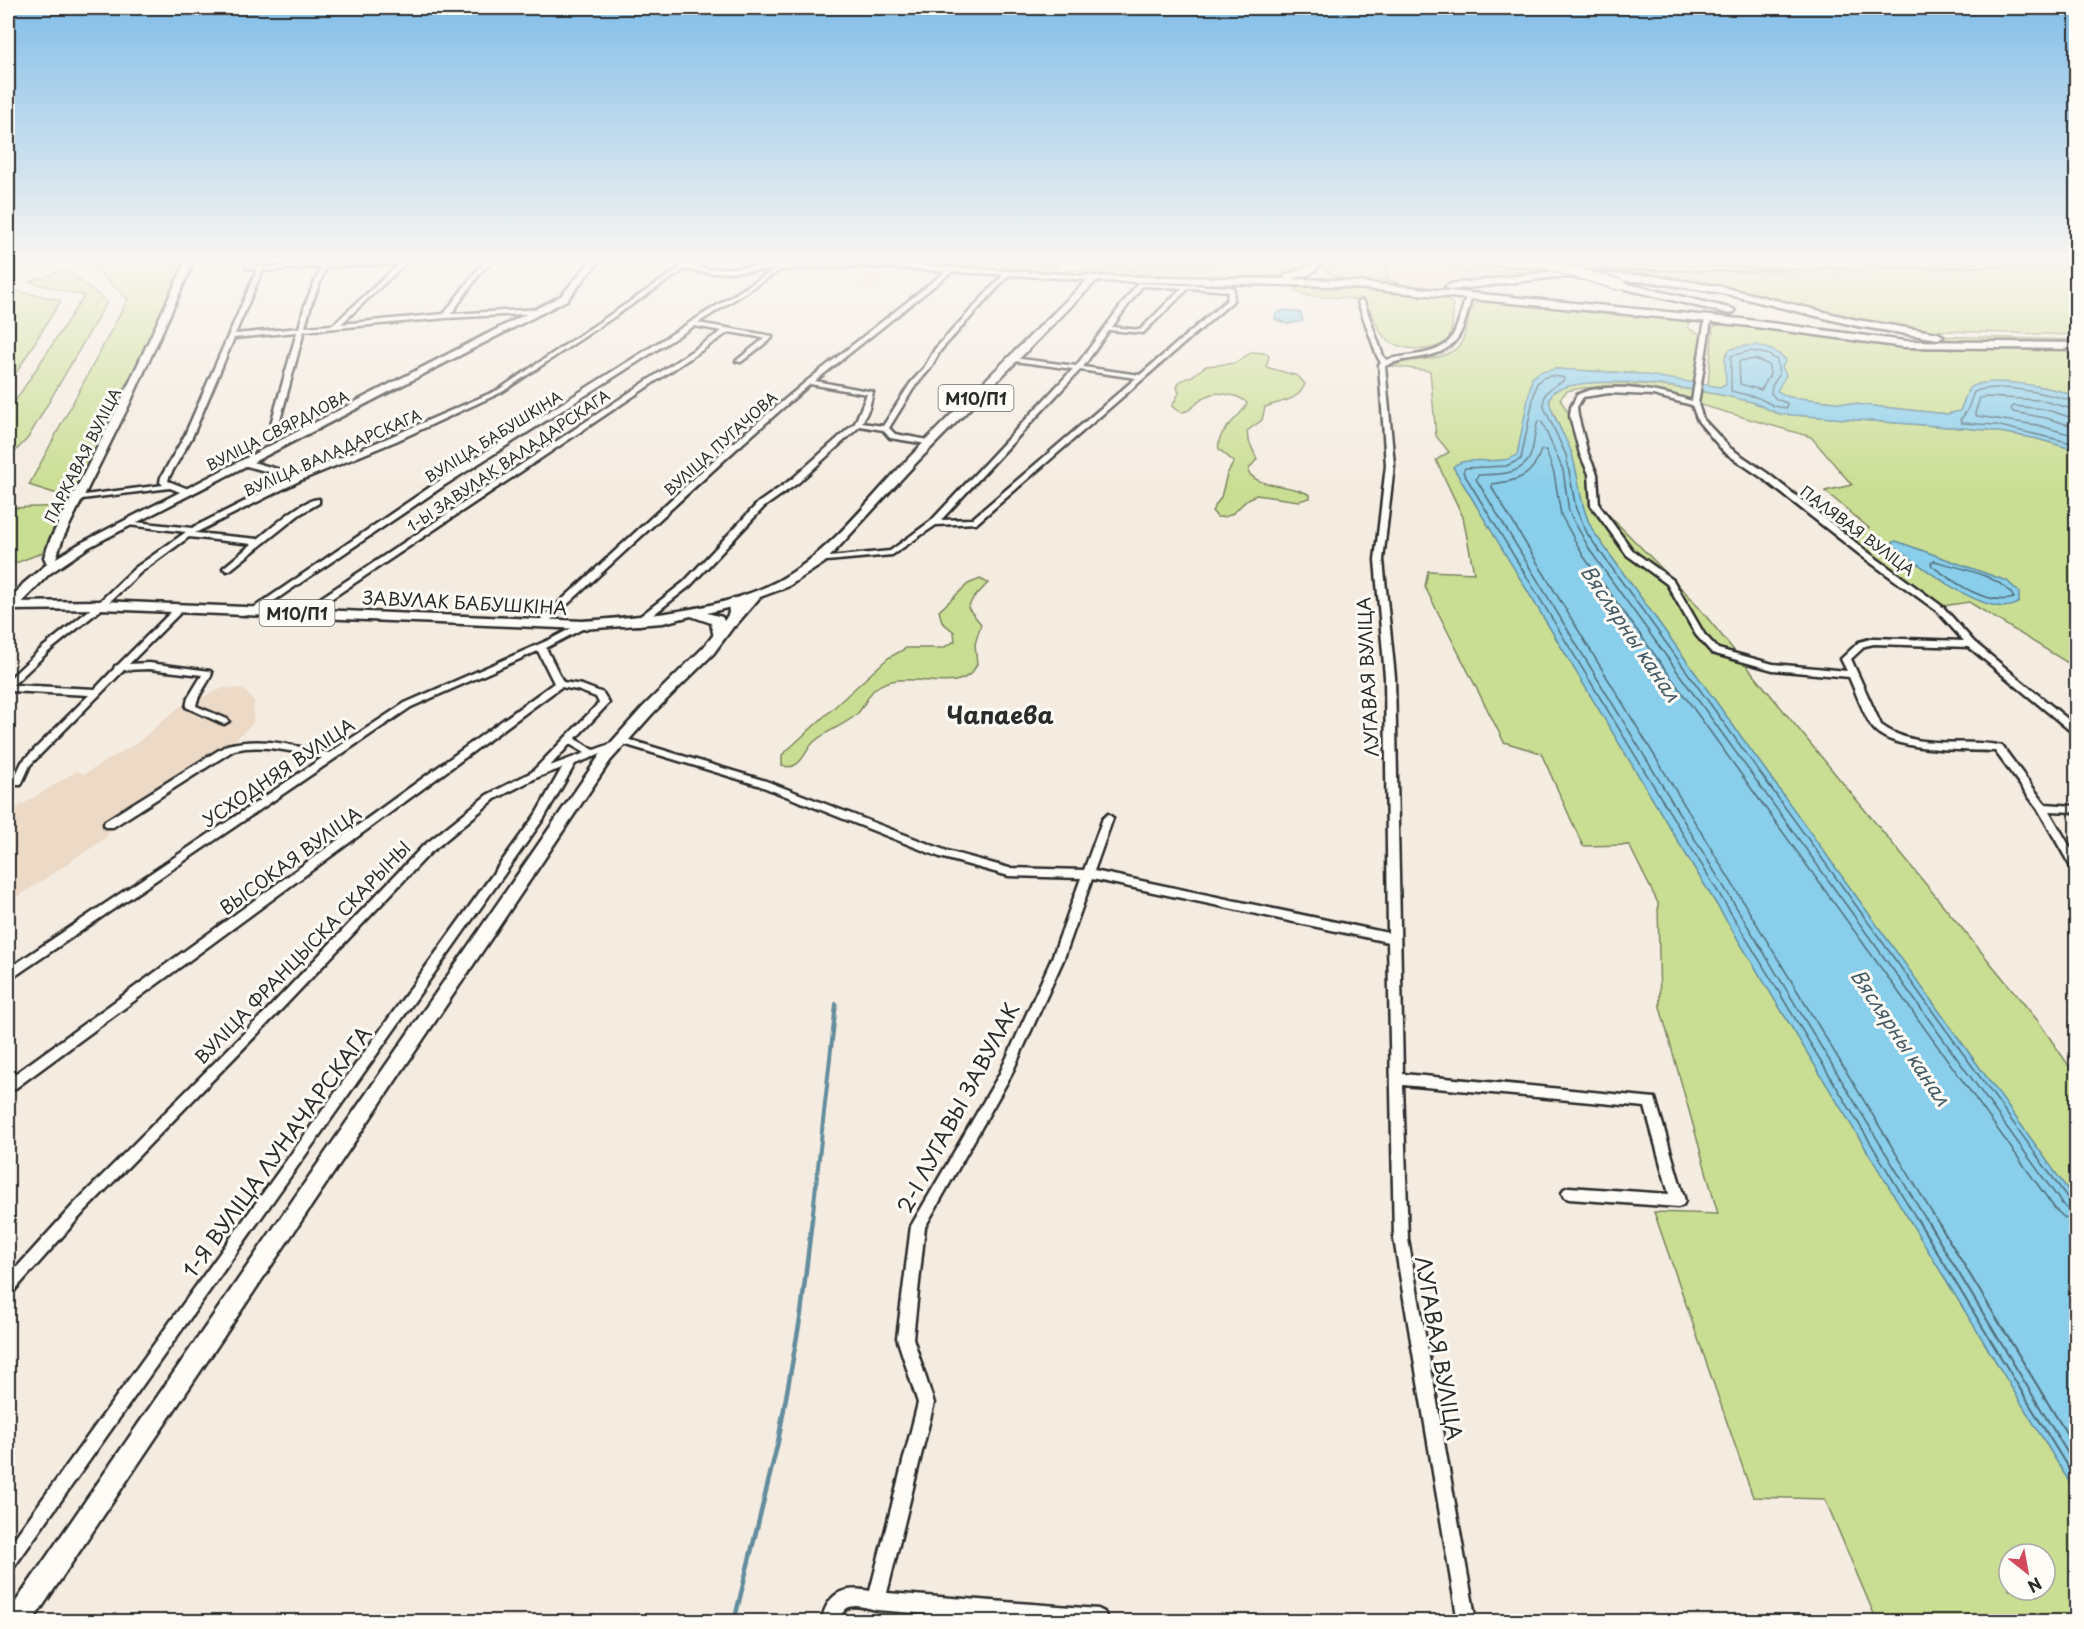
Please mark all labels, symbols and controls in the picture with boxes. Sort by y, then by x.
street label: ПАРКАВАЯ ВУЛІЦА [38,383,126,527]
street label: 1-Ы ЗАВУЛАК ВАЛАДАРСКАГА [402,383,614,537]
street label: ВУЛІЦА СВЯРДЛОВА [202,384,353,476]
street label: ВУЛІЦА БАБУШКІНА [420,384,566,488]
street label: ВУЛІЦА ПУГАЧОВА [658,385,782,500]
road number: М10/П1 [938,385,1014,411]
street label: ВУЛІЦА ВАЛАДАРСКАГА [239,402,425,502]
street label: ПАЛЯВАЯ ВУЛІЦА [1796,479,1920,581]
water label: Вяслярны канал [1574,558,1688,708]
street label: ЗАВУЛАК БАБУШКІНА [362,583,568,621]
street label: ЛУГАВАЯ ВУЛІЦА [1349,596,1385,758]
road number: М10/П1 [260,600,334,626]
district label: Чапаева [946,696,1054,732]
street label: УСХОДНЯЯ ВУЛІЦА [197,711,360,833]
street label: ВЫСОКАЯ ВУЛІЦА [214,799,367,921]
street label: ВУЛІЦА ФРАНЦЫСКА СКАРЫНЫ [188,834,416,1070]
water label: Вяслярны канал [1844,962,1958,1112]
street label: 2-І ЛУГАВЫ ЗАВУЛАК [888,996,1026,1218]
street label: 1-Я ВУЛІЦА ЛУНАЧАРСКАГА [174,1019,378,1283]
street label: ЛУГАВАЯ ВУЛІЦА [1408,1253,1472,1443]
north arrow [1997,1542,2057,1602]
text: N [2024,1572,2047,1599]

